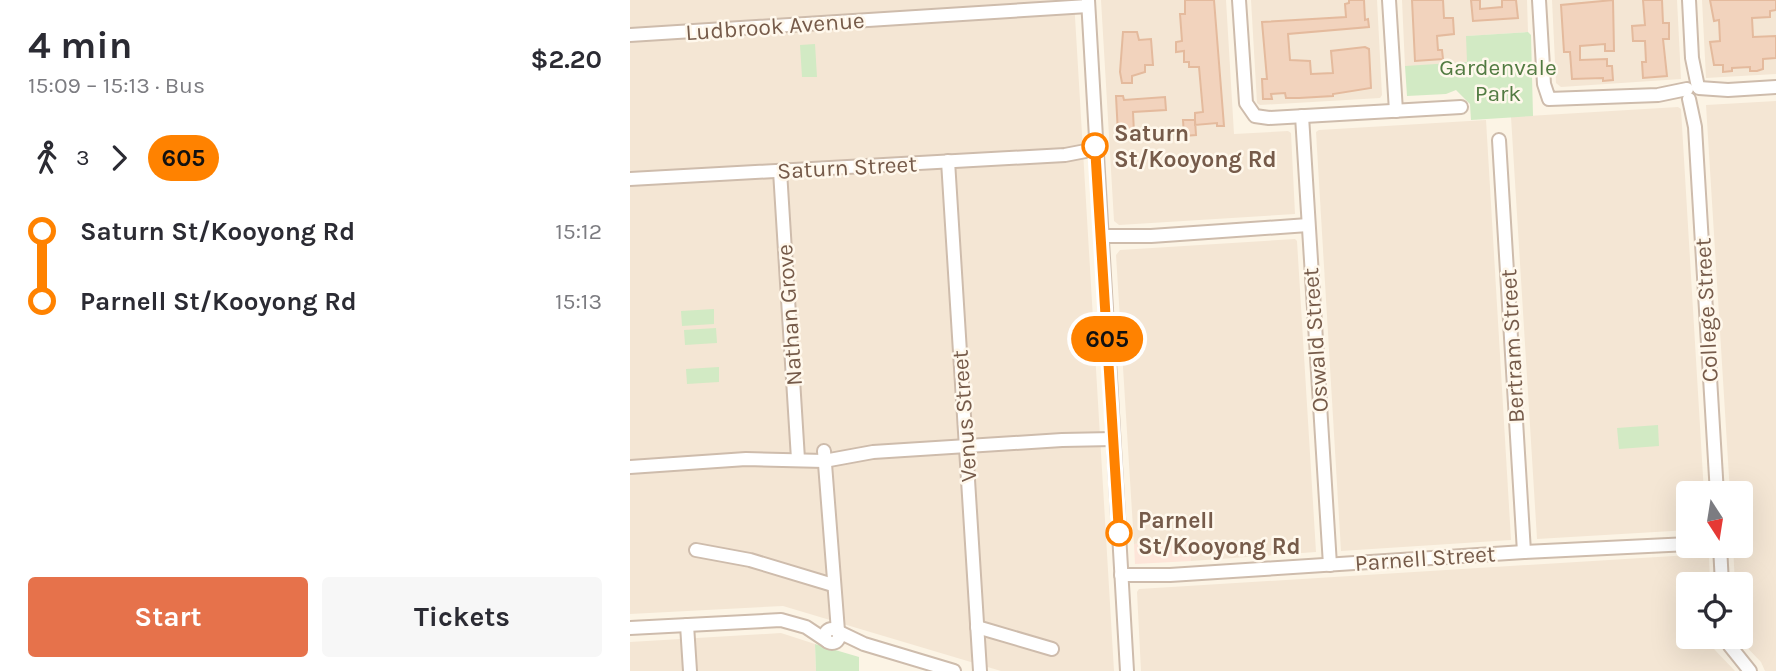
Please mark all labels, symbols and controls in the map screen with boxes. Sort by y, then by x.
street label: Ludbrook Avenue [685,7,866,46]
text: 4 min [28,23,132,68]
text: $2.20 [531,44,602,75]
park label: Gardenvale Park [1439,54,1557,107]
text: 15:09 – 15:13 · Bus [28,72,205,99]
place label: Saturn St/Kooyong Rd [1114,120,1277,173]
marker: Saturn St/Kooyong Rd [1082,133,1108,159]
icon: walk [28,139,66,177]
icon: forward [100,139,138,177]
text: 3 [76,144,90,171]
text: 605 [162,144,205,172]
street label: Saturn Street [776,150,918,185]
text: Saturn St/Kooyong Rd [80,216,355,247]
text: 15:12 [555,218,602,245]
street label: College Street [1689,237,1724,383]
street label: Nathan Grove [771,243,808,387]
street label: Oswald Street [1297,266,1334,413]
street label: Bertram Street [1495,268,1530,424]
text: Parnell St/Kooyong Rd [80,286,357,317]
text: 15:13 [555,288,602,315]
line badge: 605 [1067,316,1147,362]
text: 605 [1085,325,1129,353]
street label: Venus Street [946,349,983,483]
north arrow [1676,481,1754,558]
map controls [1676,481,1753,649]
place label: Parnell St/Kooyong Rd [1138,507,1301,560]
marker: Parnell St/Kooyong Rd [1106,520,1132,546]
street label: Parnell Street [1354,540,1497,577]
button: locate [1676,572,1753,649]
button: Start [28,577,308,657]
button: Tickets [322,577,602,657]

